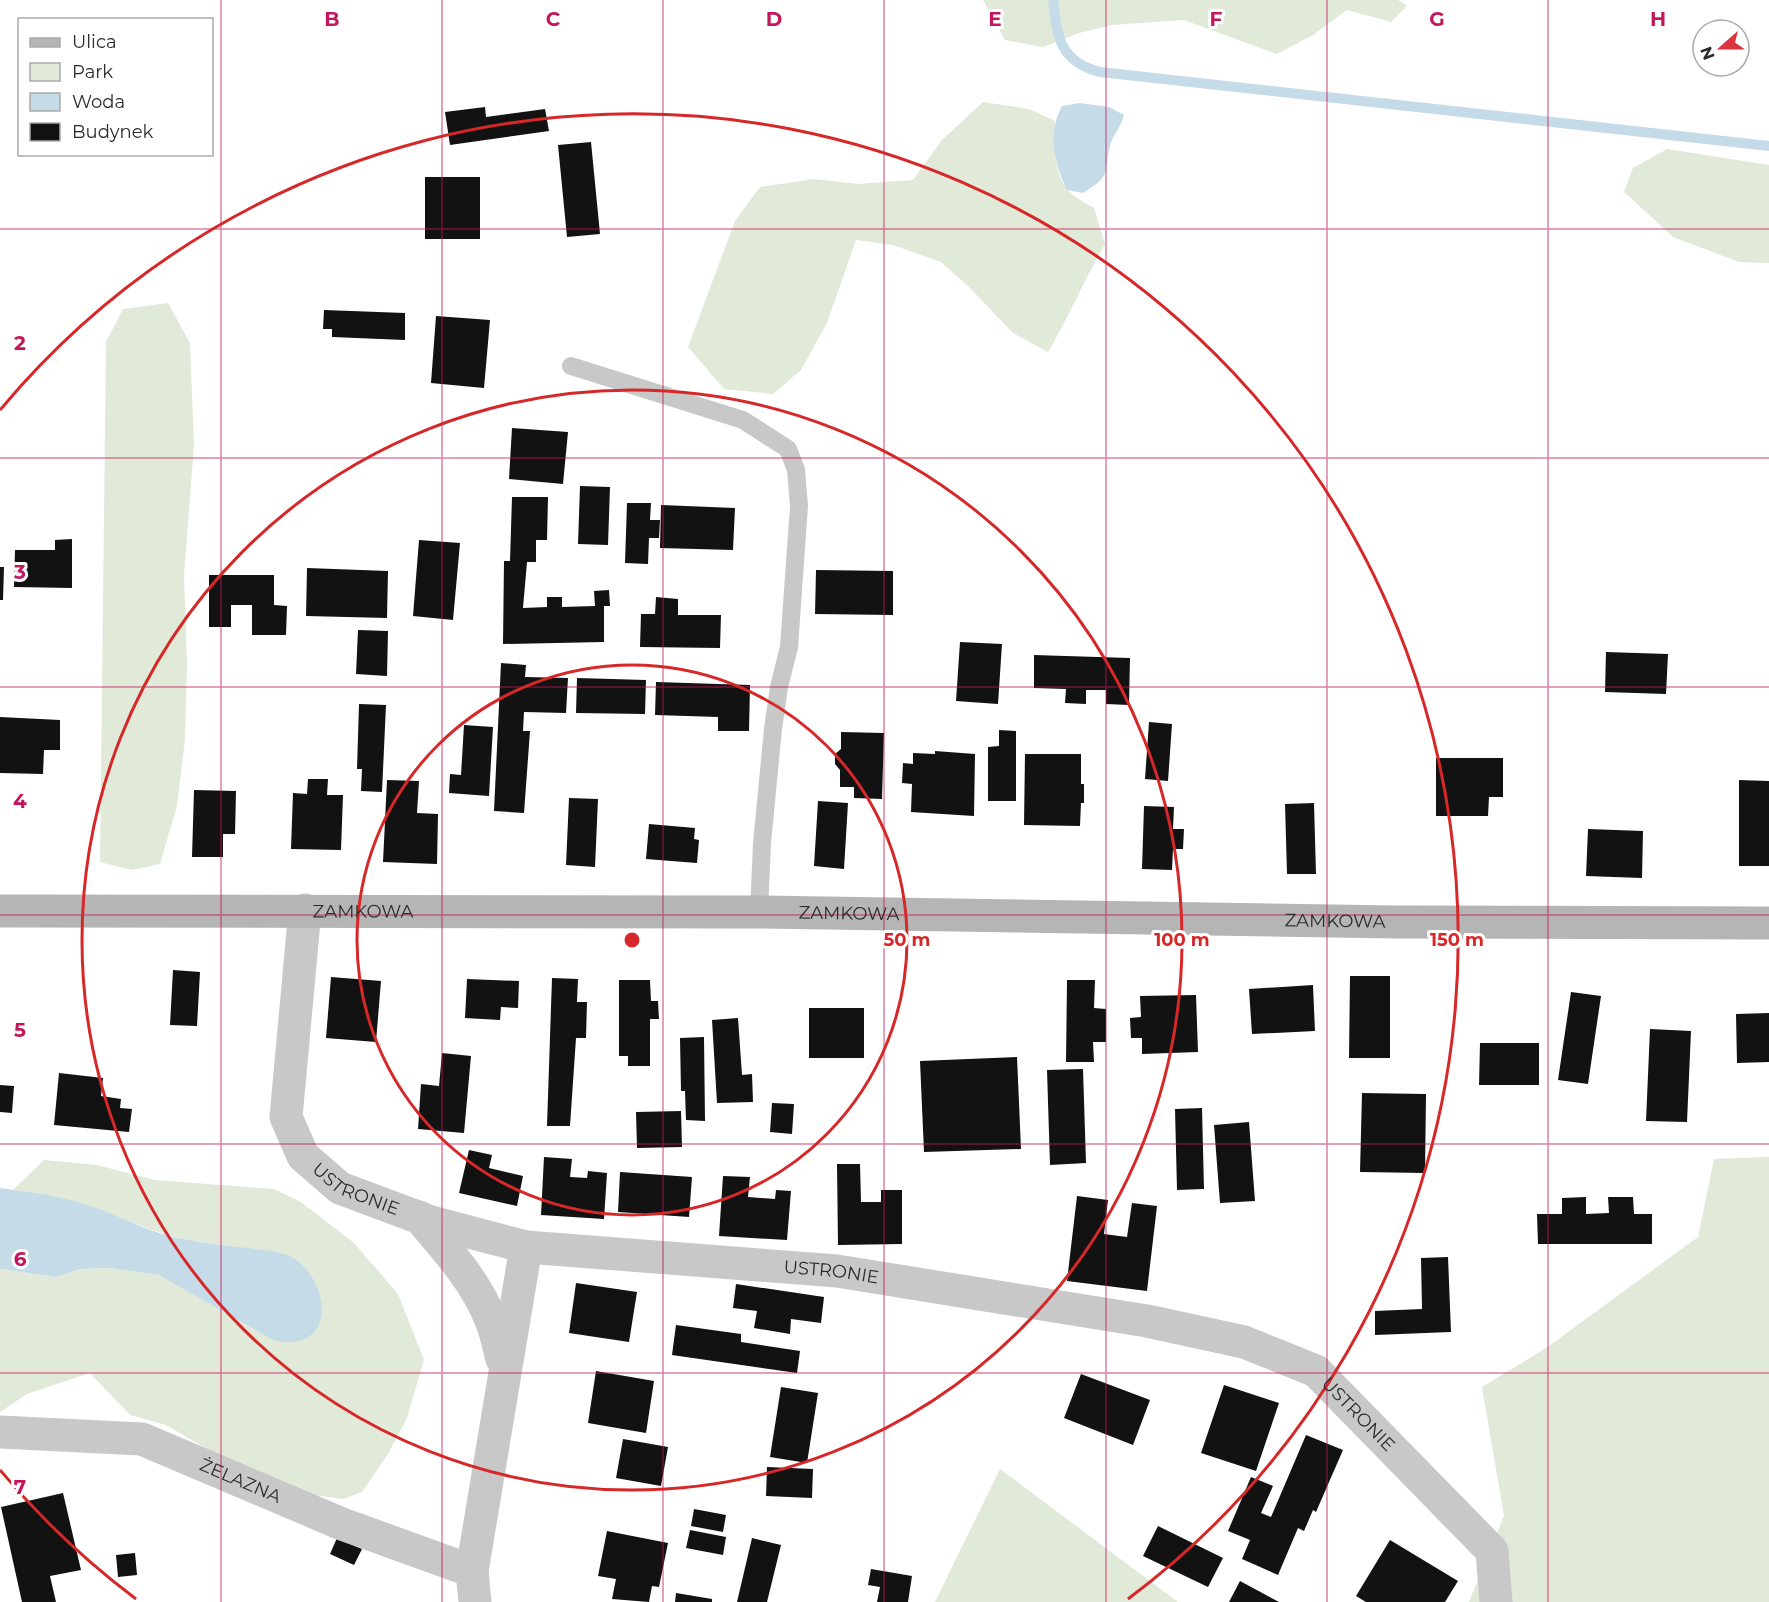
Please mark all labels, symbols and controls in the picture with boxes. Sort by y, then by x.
text: B [324,7,340,31]
text: C [546,7,561,31]
text: D [766,7,782,31]
text: E [988,7,1002,31]
text: F [1210,7,1223,31]
text: G [1429,7,1445,31]
text: H [1650,7,1666,31]
legend [18,18,213,156]
north arrow [1691,18,1751,78]
text: Ulica [72,31,117,53]
text: N [1696,44,1719,63]
text: Park [72,61,113,83]
text: Woda [72,91,125,113]
text: Budynek [72,121,154,143]
text: 2 [14,331,26,355]
text: 3 [13,560,26,584]
text: 4 [13,789,27,813]
street label: ZAMKOWA [313,900,414,923]
street label: ZAMKOWA [798,902,900,925]
street label: ZAMKOWA [1284,909,1386,933]
text: 50 m [884,929,930,951]
text: 100 m [1154,929,1210,951]
text: 150 m [1430,929,1484,951]
centre of rings [622,930,642,950]
text: 5 [14,1018,26,1042]
street label: USTRONIE [308,1158,402,1220]
text: 6 [14,1247,27,1271]
street label: USTRONIE [783,1256,880,1289]
street label: USTRONIE [1317,1372,1400,1456]
street label: ŻELAZNA [196,1454,285,1508]
text: 7 [14,1475,26,1499]

